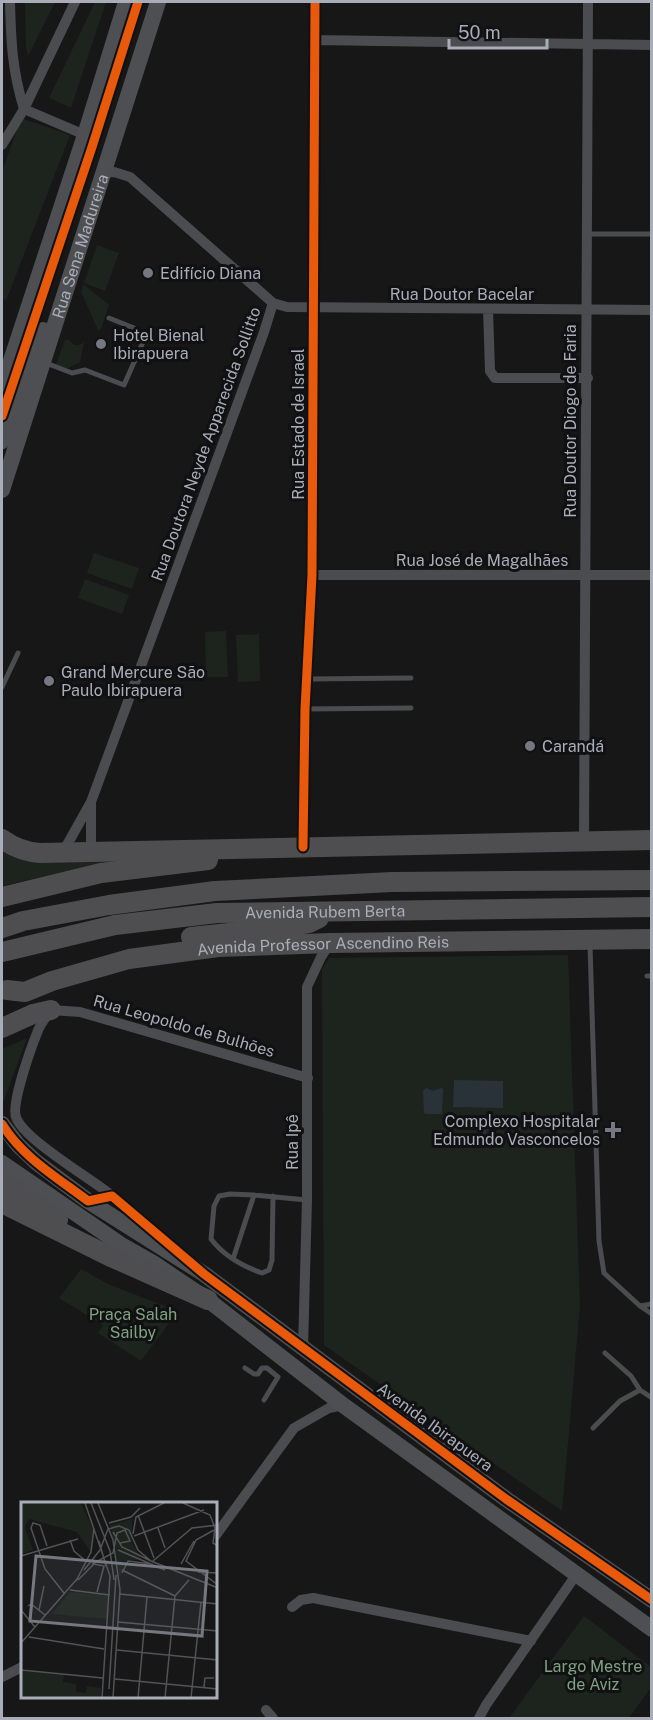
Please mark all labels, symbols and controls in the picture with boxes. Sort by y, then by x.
scale bar [449,12,546,50]
text: 50 m [458,22,501,43]
street label: Rua Sena Madureira [48,172,112,321]
place label: Edifício Diana [160,264,261,283]
marker: Edifício Diana [141,266,155,280]
street label: Rua Doutor Bacelar [390,285,534,304]
street label: Rua Doutora Neyde Apparecida Sollitto [147,304,265,584]
street label: Rua Doutor Diogo de Faria [561,324,580,518]
place label: Hotel Bienal Ibirapuera [113,326,204,363]
marker: Hotel Bienal Ibirapuera [94,337,108,351]
street label: Rua Estado de Israel [289,348,308,500]
street label: Rua José de Magalhães [396,551,568,570]
place label: Grand Mercure São Paulo Ibirapuera [61,663,205,700]
marker: Grand Mercure São Paulo Ibirapuera [42,674,56,688]
place label: Carandá [542,737,604,756]
marker: Carandá [523,739,537,753]
street label: Avenida Rubem Berta [245,901,405,922]
street label: Avenida Professor Ascendino Reis [196,932,449,959]
street label: Rua Leopoldo de Bulhões [91,991,277,1061]
place label: Complexo Hospitalar Edmundo Vasconcelos [433,1112,600,1149]
street label: Rua Ipê [283,1114,302,1170]
marker: Complexo Hospitalar Edmundo Vasconcelos [604,1121,622,1139]
park label: Praça Salah Sailby [89,1305,177,1342]
street label: Avenida Ibirapuera [373,1379,497,1475]
inset map [21,1502,218,1699]
park label: Largo Mestre de Aviz [544,1657,642,1694]

